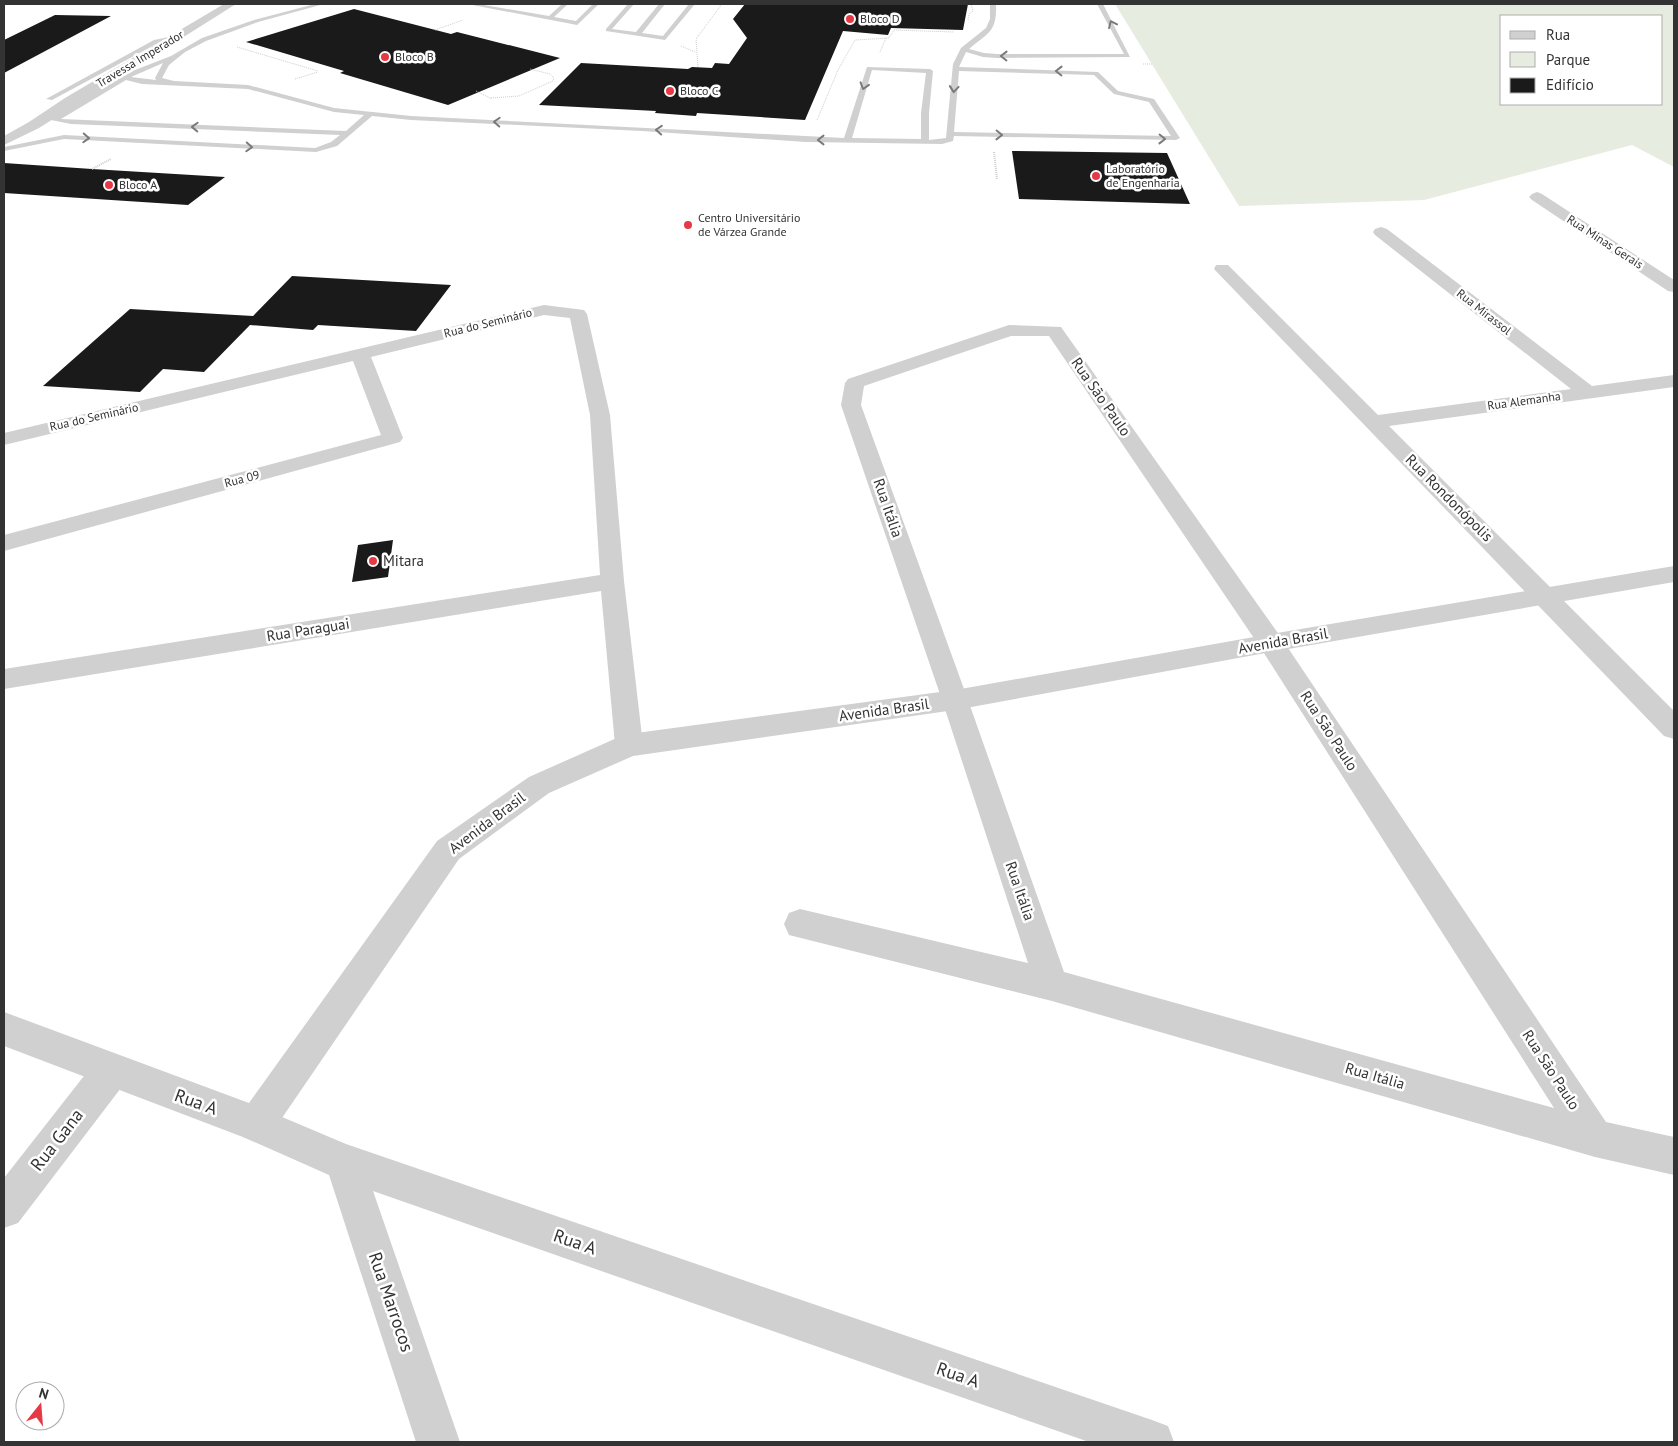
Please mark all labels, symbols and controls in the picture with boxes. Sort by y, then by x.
place label: Bloco D [860,11,900,26]
marker: Bloco D [844,13,856,25]
legend [1500,15,1663,105]
one-way arrow [1107,20,1118,29]
text: Rua [1546,25,1570,44]
street label: Travessa Imperador [93,27,186,91]
place label: Bloco B [395,49,434,64]
text: Parque [1546,50,1590,69]
marker: Bloco B [379,51,391,63]
one-way arrow [1000,51,1008,62]
one-way arrow [1054,66,1062,76]
text: Edifício [1546,75,1594,94]
one-way arrow [859,81,869,89]
place label: Bloco C [680,83,719,98]
marker: Bloco C [664,85,676,97]
one-way arrow [949,86,960,94]
one-way arrow [492,117,500,127]
one-way arrow [191,122,199,133]
one-way arrow [655,124,663,135]
one-way arrow [996,130,1004,140]
one-way arrow [83,133,91,144]
one-way arrow [1158,134,1166,144]
one-way arrow [817,135,824,145]
one-way arrow [245,142,253,153]
place label: Laboratório de Engenharia [1106,161,1180,190]
marker: Laboratório de Engenharia [1090,170,1102,182]
place label: Bloco A [119,177,157,192]
marker: Bloco A [103,179,115,191]
place label: Centro Universitário de Várzea Grande [698,210,800,239]
street label: Rua Minas Gerais [1564,211,1646,272]
marker: Centro Universitário de Várzea Grande [682,219,694,231]
street label: Rua Mirassol [1454,286,1515,338]
street label: Rua do Seminário [442,304,534,341]
street label: Rua São Paulo [1067,354,1135,440]
street label: Rua Alemanha [1486,388,1561,413]
street label: Rua do Seminário [48,399,140,434]
street label: Rua Rondonópolis [1402,450,1497,545]
street label: Rua 09 [223,467,261,490]
street label: Rua Itália [870,476,907,540]
place label: Mitara [383,551,424,570]
marker: Mitara [367,555,379,567]
street label: Rua Paraguai [265,614,351,645]
street label: Avenida Brasil [1237,623,1330,658]
street label: Rua São Paulo [1297,687,1362,774]
street label: Avenida Brasil [838,694,931,725]
street label: Avenida Brasil [445,787,529,857]
street label: Rua Itália [1002,859,1039,923]
street label: Rua São Paulo [1519,1026,1584,1113]
street label: Rua Itália [1343,1058,1407,1093]
street label: Rua A [172,1083,221,1120]
street label: Rua Gana [25,1104,88,1175]
street label: Rua A [551,1224,600,1260]
street label: Rua Marrocos [364,1249,419,1355]
street label: Rua A [934,1357,983,1393]
north arrow [15,1381,65,1431]
text: N [37,1384,51,1404]

